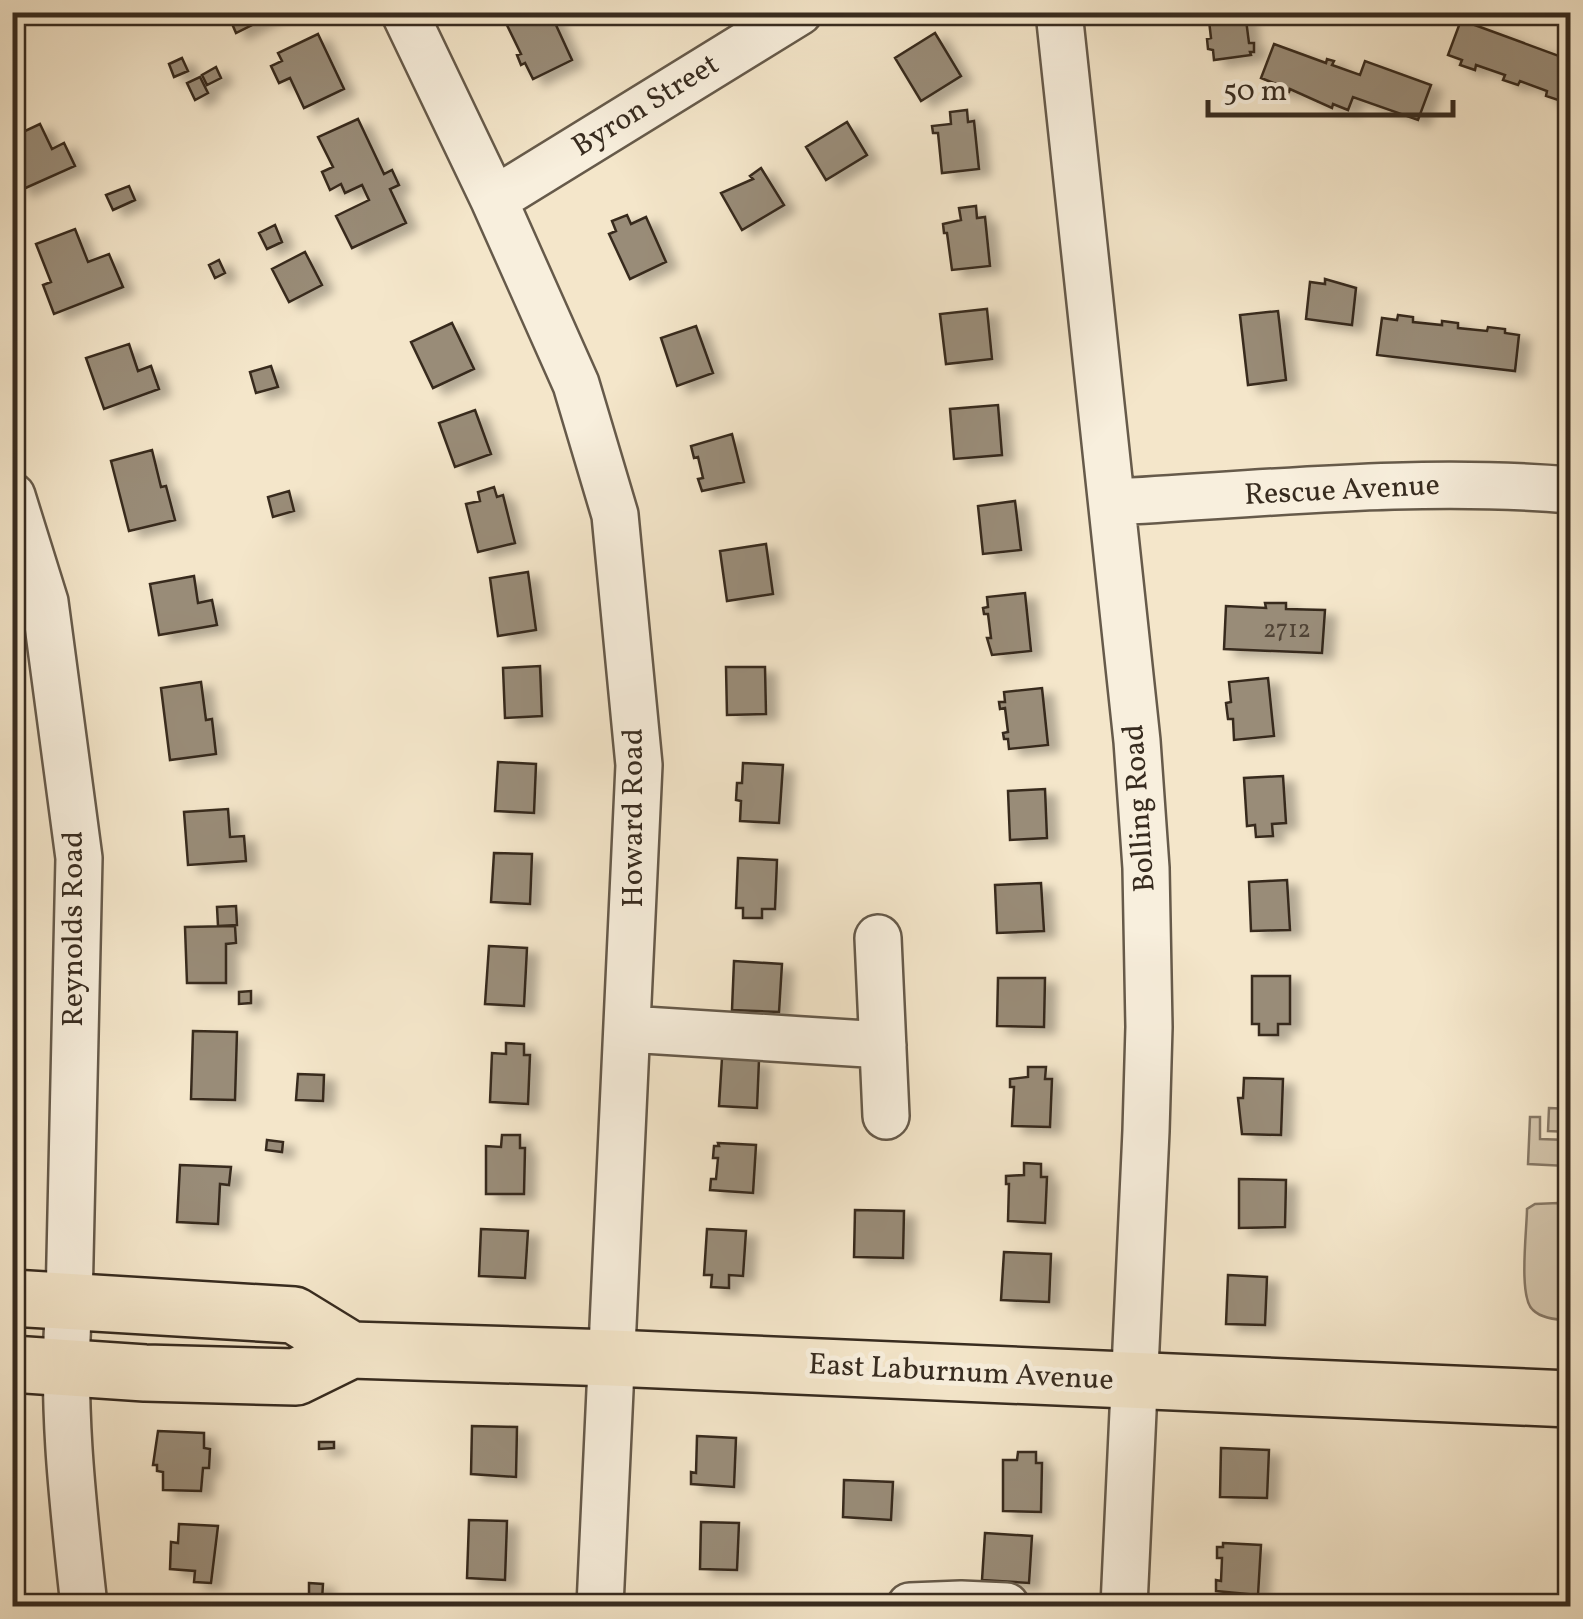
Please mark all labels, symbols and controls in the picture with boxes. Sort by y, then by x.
street label: Byron Street [564,44,728,168]
scale bar [1208,55,1453,117]
text: 50 m [1223,71,1287,113]
street label: Rescue Avenue [1243,465,1441,517]
house number: 2712 [1263,613,1311,648]
street label: Bolling Road [1113,723,1167,893]
street label: Howard Road [613,728,655,908]
street label: Reynolds Road [53,831,95,1027]
street label: East Laburnum Avenue [807,1344,1115,1402]

